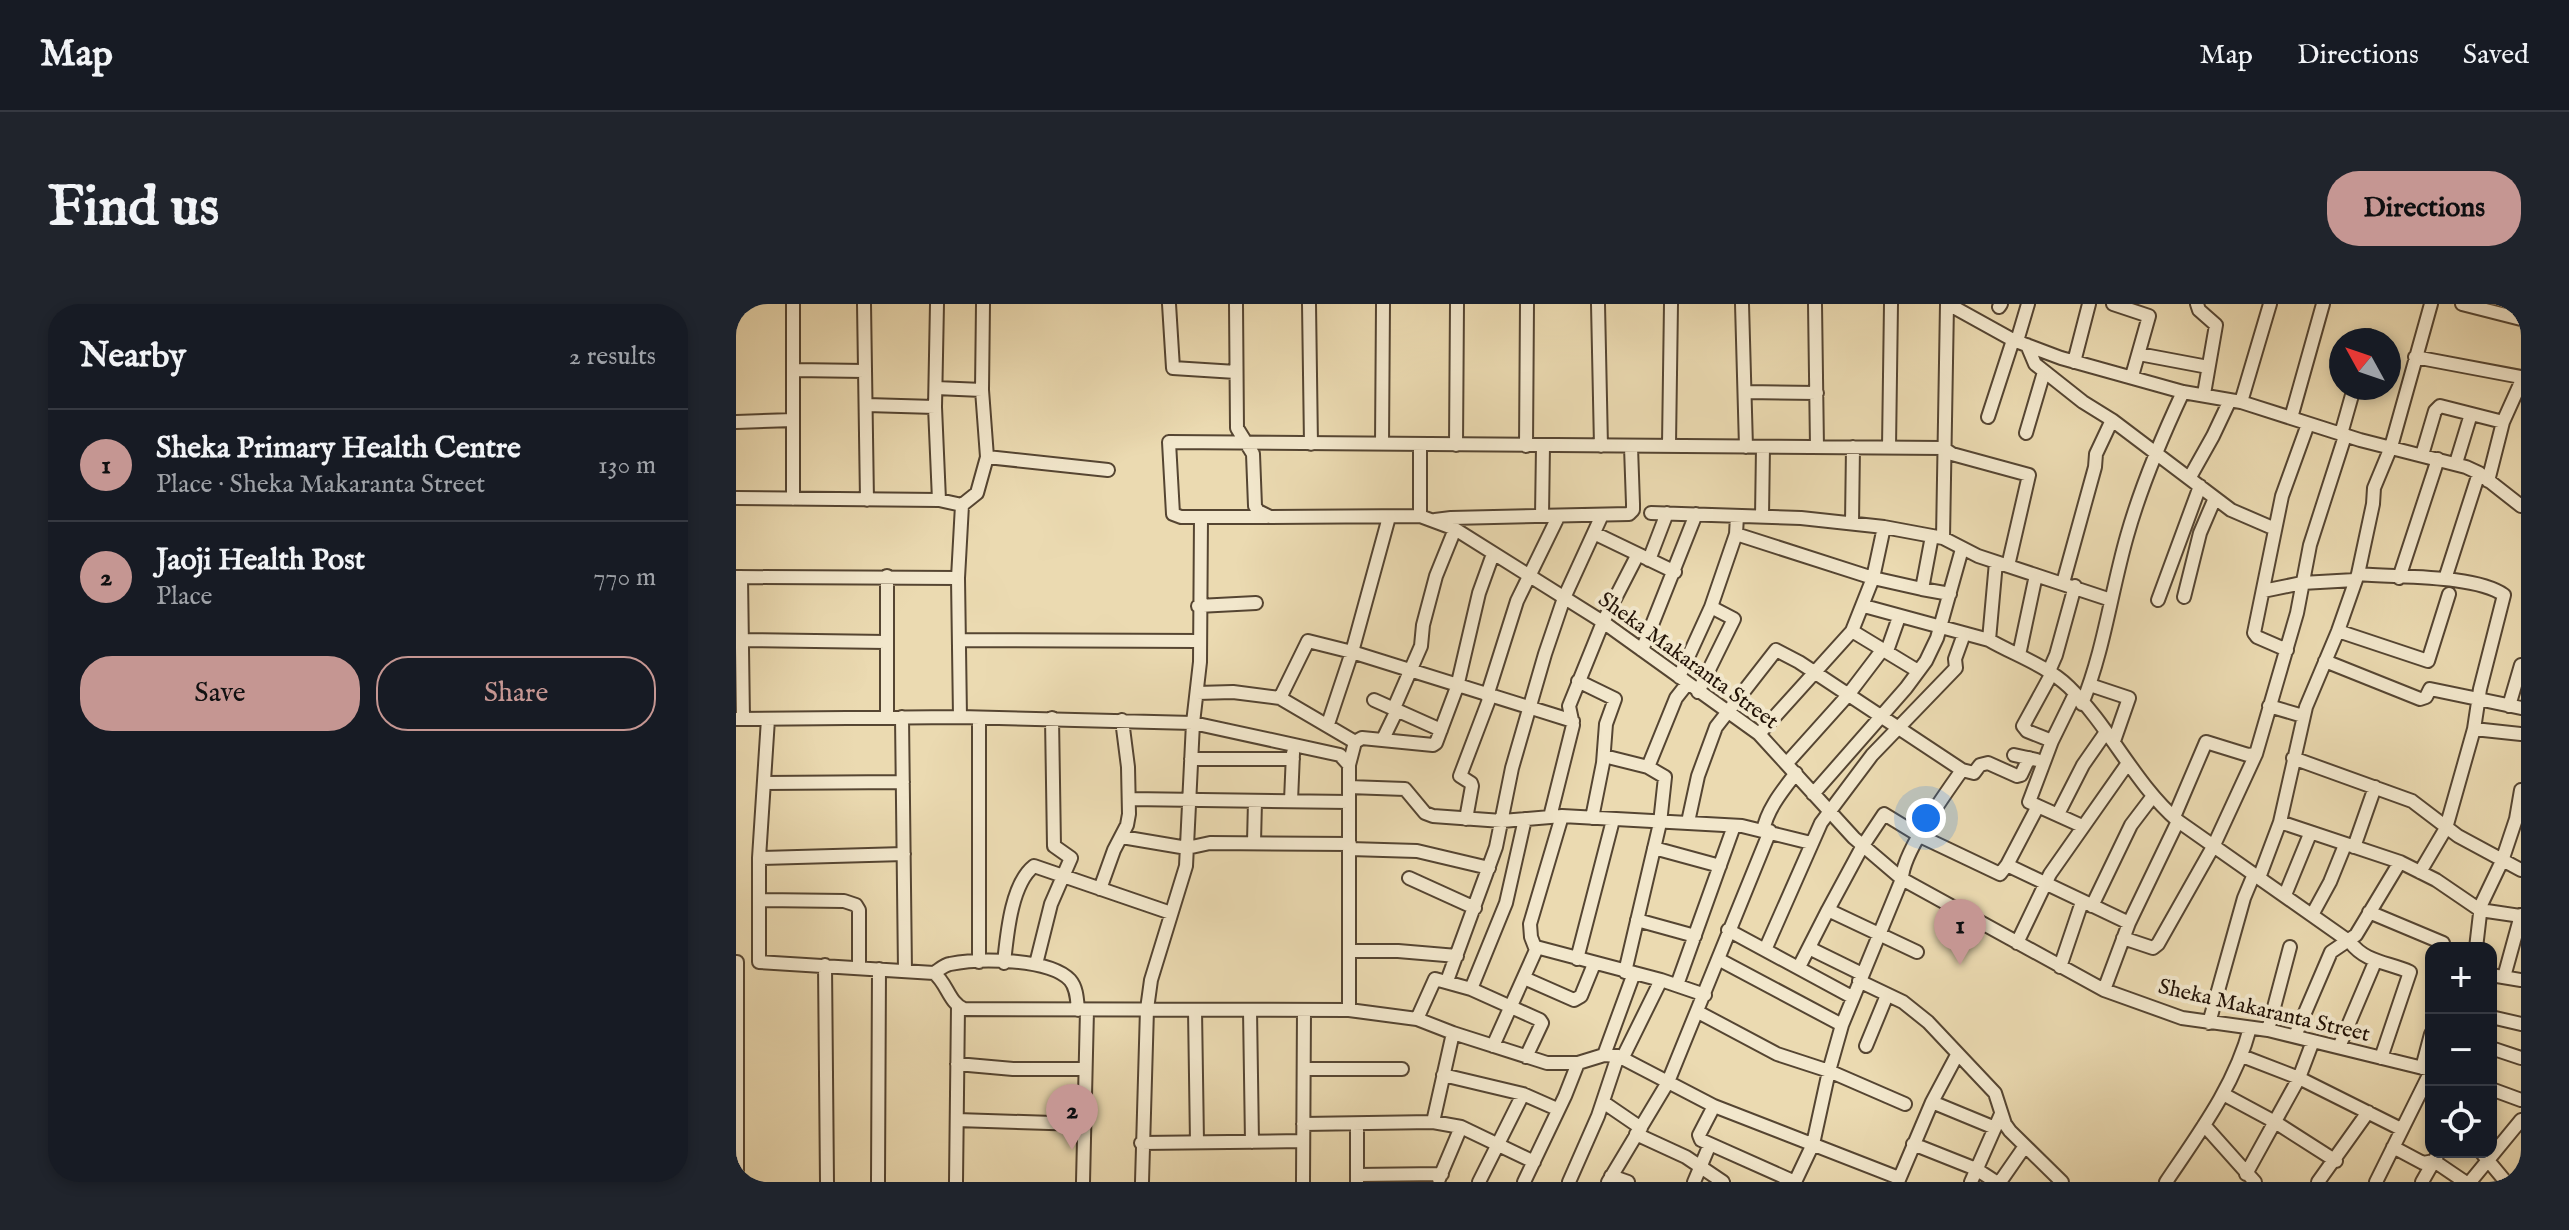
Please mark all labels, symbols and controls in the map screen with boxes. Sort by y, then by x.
text: Map [40,31,113,79]
text: Map [2199,38,2253,73]
text: Directions [2297,38,2419,73]
text: Saved [2463,38,2529,73]
button: Directions [2327,171,2521,246]
text: Find us [48,173,219,244]
north arrow [2329,328,2401,400]
text: Nearby [80,335,186,378]
text: 2 results [569,340,656,373]
text: Sheka Primary Health Centre [156,430,521,468]
text: 1 [101,449,111,482]
text: 130 m [598,449,656,482]
text: Place · Sheka Makaranta Street [156,468,485,501]
text: Jaoji Health Post [156,542,365,580]
text: 2 [100,561,112,594]
text: 770 m [593,561,656,594]
text: Place [156,580,212,613]
street label: Sheka Makaranta Street [1592,586,1784,736]
button: Save [80,656,360,731]
button: Share [376,656,656,731]
your location [1906,798,1946,838]
pin: 1 [1934,899,1986,965]
map controls [2425,942,2497,1158]
button: + [2425,942,2497,1014]
street label: Sheka Makaranta Street [2155,973,2373,1049]
button: − [2425,1014,2497,1086]
pin: 2 [1046,1084,1098,1150]
button: locate [2425,1086,2497,1158]

